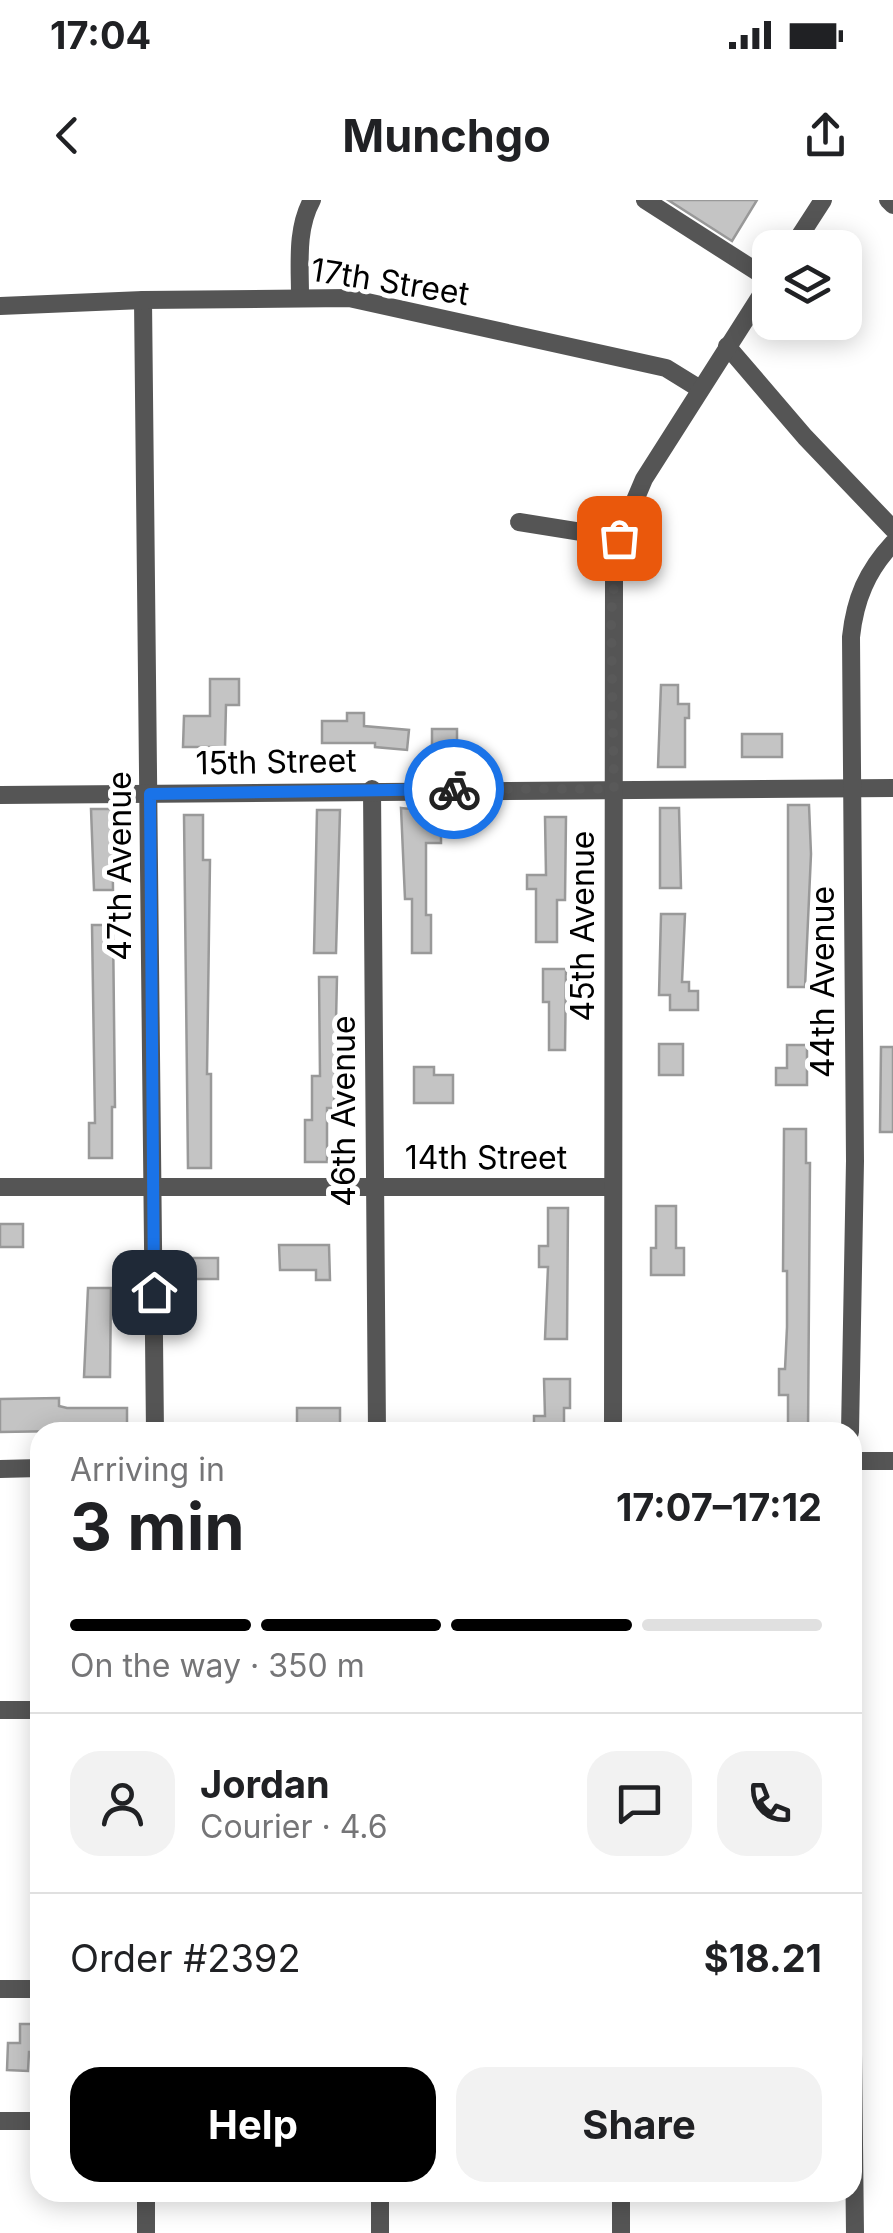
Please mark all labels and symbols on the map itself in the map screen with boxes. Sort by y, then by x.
street label: 17th Street [308,250,472,313]
pin [577,496,662,581]
courier [404,739,504,839]
street label: 15th Street [195,741,357,782]
street label: 47th Avenue [100,771,139,961]
street label: 45th Avenue [563,831,602,1021]
street label: 44th Avenue [803,886,842,1078]
street label: 46th Avenue [324,1015,363,1207]
street label: 14th Street [405,1138,567,1177]
pin [112,1250,197,1335]

